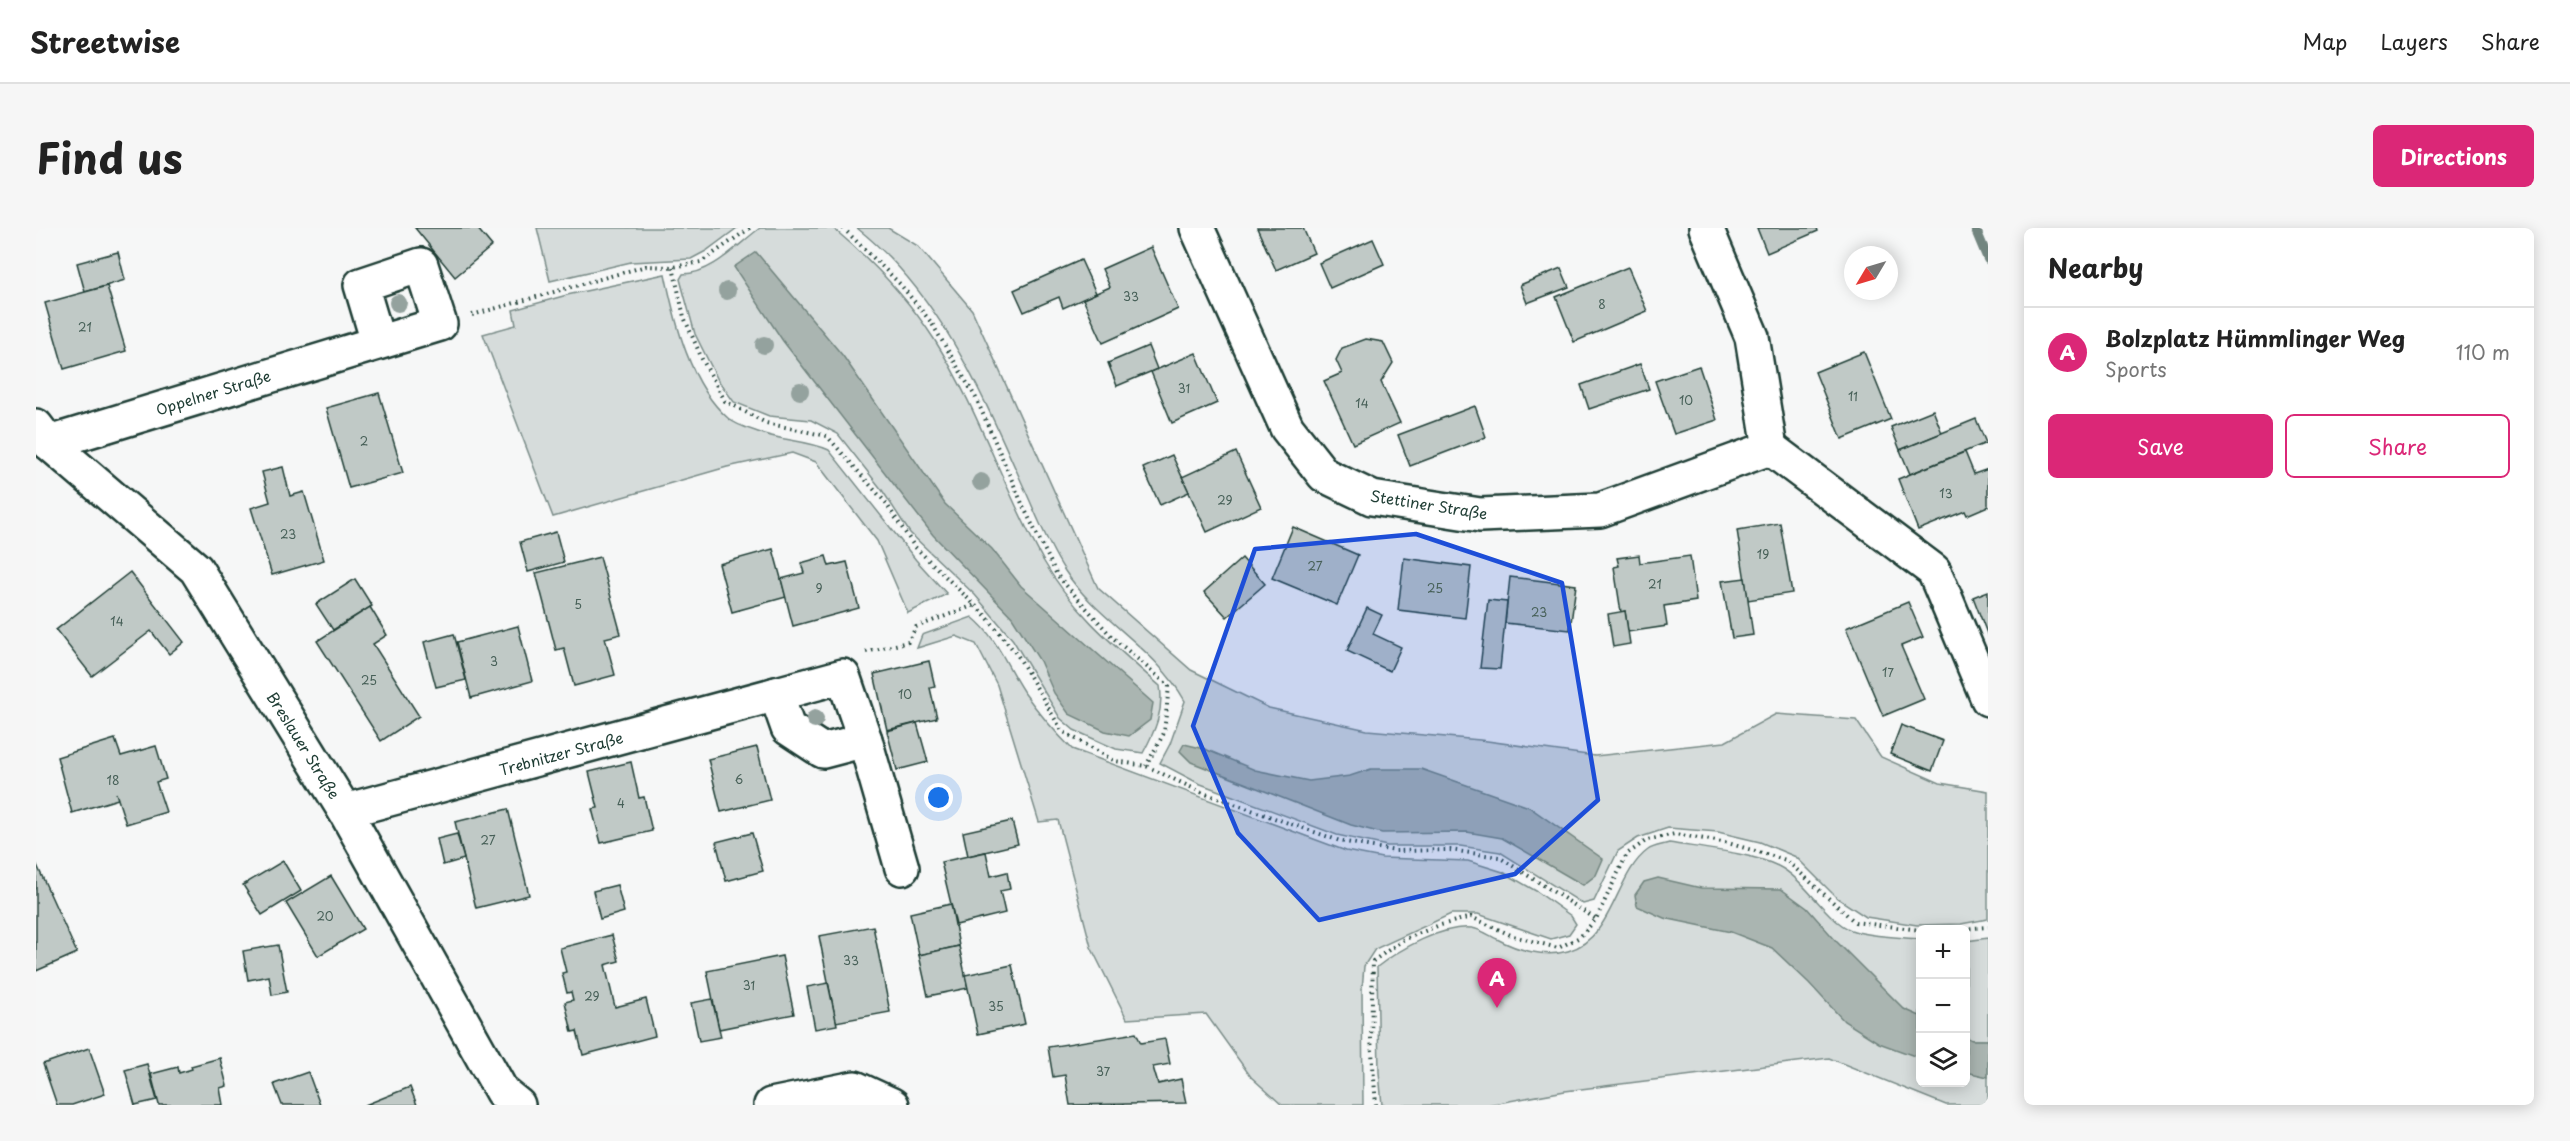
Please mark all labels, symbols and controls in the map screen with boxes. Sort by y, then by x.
text: Streetwise [30,20,180,63]
text: Map [2303,25,2347,57]
text: Layers [2380,25,2448,57]
text: Share [2481,25,2540,57]
text: Find us [36,125,183,188]
button: Directions [2373,125,2534,187]
north arrow [1844,246,1898,300]
text: Nearby [2048,248,2143,287]
house number: 33 [1123,287,1139,305]
house number: 8 [1598,295,1606,313]
house number: 21 [78,318,92,336]
text: Bolzplatz Hümmlinger Weg [2105,321,2405,354]
text: A [2060,337,2075,367]
text: 110 m [2456,337,2510,367]
text: Sports [2105,354,2167,384]
street label: Oppelner Straße [153,364,273,420]
house number: 31 [1178,379,1190,397]
house number: 11 [1848,387,1858,405]
house number: 10 [1679,391,1693,409]
house number: 14 [1355,394,1369,412]
button: Save [2048,414,2273,478]
button: Share [2285,414,2510,478]
house number: 2 [360,432,368,450]
street label: Stettiner Straße [1369,483,1489,525]
house number: 13 [1939,484,1953,502]
house number: 29 [1217,491,1233,509]
house number: 23 [280,525,296,543]
house number: 19 [1757,545,1769,563]
house number: 27 [1308,557,1323,575]
house number: 21 [1648,575,1662,593]
house number: 9 [815,579,823,597]
house number: 25 [1427,579,1443,597]
house number: 5 [574,595,582,613]
house number: 23 [1531,603,1547,621]
house number: 14 [110,612,124,630]
house number: 3 [490,652,498,670]
house number: 17 [1882,663,1894,681]
house number: 25 [361,671,377,689]
house number: 10 [898,685,912,703]
street label: Breslauer Straße [262,687,346,803]
street label: Trebnitzer Straße [496,725,626,781]
house number: 6 [735,770,743,788]
house number: 18 [107,771,119,789]
your location [924,783,953,812]
house number: 4 [617,794,625,812]
house number: 27 [481,831,496,849]
house number: 20 [316,907,334,925]
map controls [1916,925,1970,1087]
button: + [1916,925,1970,979]
house number: 33 [843,951,859,969]
pin: A [1478,958,1516,1008]
house number: 31 [743,976,755,994]
button: − [1916,979,1970,1033]
house number: 29 [584,987,600,1005]
house number: 35 [988,997,1004,1015]
button: layers [1916,1033,1970,1087]
house number: 37 [1096,1062,1111,1080]

